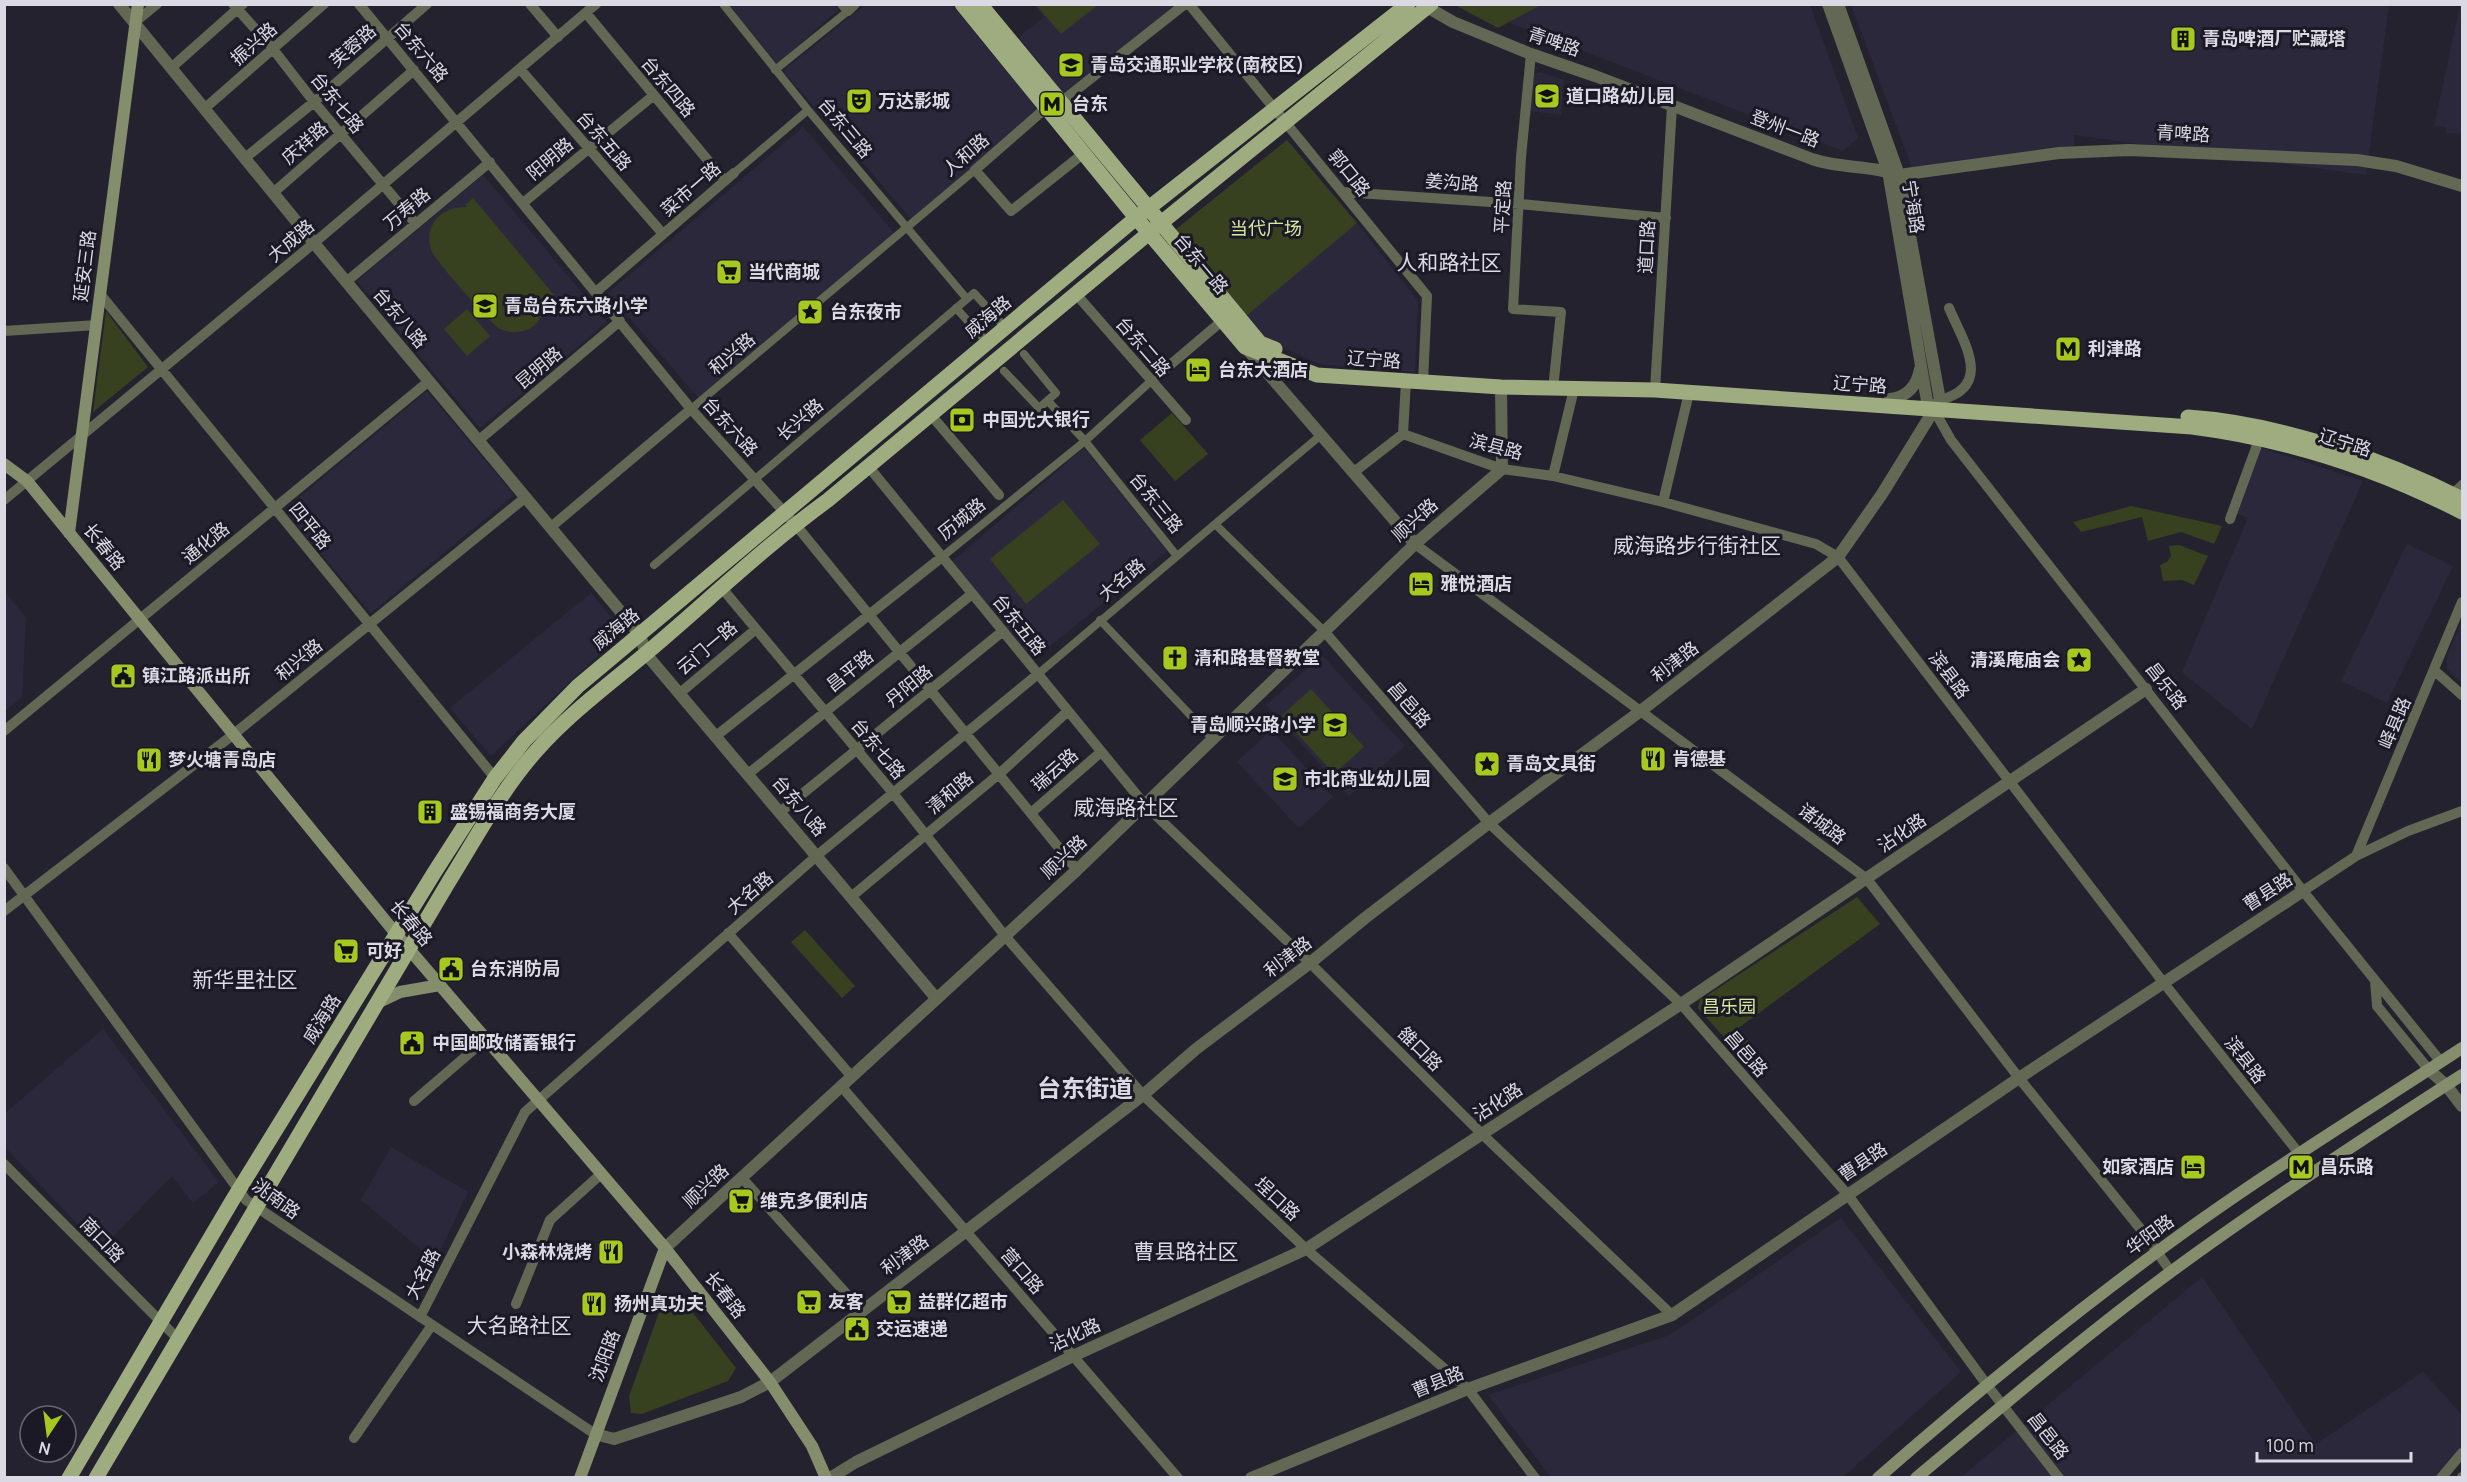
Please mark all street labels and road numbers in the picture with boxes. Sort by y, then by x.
street label: 振兴路 [225,16,282,70]
street label: 台东六路 [389,16,454,87]
street label: 芙蓉路 [324,18,381,72]
street label: 青啤路 [1525,21,1584,61]
street label: 台东四路 [636,51,701,122]
street label: 台东七路 [306,67,370,138]
street label: 台东三路 [813,92,878,163]
street label: 登州一路 [1747,104,1823,152]
street label: 台东五路 [572,105,637,175]
street label: 庆祥路 [276,115,333,169]
street label: 青啤路 [2155,120,2211,146]
street label: 人和路 [937,127,994,181]
street label: 阳明路 [521,132,578,185]
street label: 郭口路 [1323,144,1376,201]
street label: 菜市一路 [655,156,725,221]
street label: 姜沟路 [1424,168,1480,196]
street label: 宁海路 [1898,178,1930,235]
street label: 平定路 [1489,179,1515,235]
street label: 万寿路 [378,182,435,235]
street label: 大成路 [262,214,319,267]
street label: 道口路 [1633,219,1659,275]
street label: 台东一路 [1169,228,1234,299]
street label: 延安三路 [68,229,100,303]
street label: 台东八路 [368,282,433,353]
street label: 威海路 [959,290,1016,343]
street label: 台东二路 [1111,311,1176,381]
street label: 和兴路 [703,327,760,380]
street label: 昆明路 [510,341,567,394]
street label: 辽宁路 [1346,345,1402,373]
street label: 辽宁路 [1832,370,1888,398]
street label: 台东六路 [698,392,764,461]
street label: 长兴路 [771,393,828,446]
street label: 辽宁路 [2316,423,2375,461]
street label: 滨县路 [1467,427,1525,465]
street label: 台东三路 [1125,467,1189,538]
street label: 历城路 [933,492,990,545]
street label: 顺兴路 [1386,492,1442,546]
street label: 四平路 [284,497,337,554]
street label: 通化路 [177,516,234,569]
street label: 长春路 [78,518,131,575]
street label: 大名路 [1093,553,1150,606]
street label: 台东五路 [988,589,1052,660]
street label: 威海路 [587,602,644,655]
street label: 云门一路 [671,615,742,680]
street label: 和兴路 [270,633,327,686]
street label: 利津路 [1646,635,1703,687]
street label: 昌平路 [821,644,878,697]
street label: 滨县路 [1924,646,1976,703]
street label: 昌乐路 [2141,657,2193,714]
street label: 丹阳路 [880,659,937,712]
street label: 昌邑路 [1383,676,1437,733]
street label: 峄县路 [2372,693,2416,752]
street label: 台东七路 [846,713,911,784]
street label: 瑞云路 [1026,742,1083,796]
street label: 清和路 [921,766,978,819]
street label: 台东八路 [767,770,832,841]
street label: 诸城路 [1794,797,1851,849]
street label: 沾化路 [1872,807,1931,857]
street label: 顺兴路 [1035,829,1091,883]
street label: 大名路 [721,865,778,919]
street label: 曹县路 [2238,866,2297,916]
street label: 长春路 [385,894,438,951]
street label: 利津路 [1259,930,1316,982]
street label: 威海路 [297,989,346,1048]
street label: 雒口路 [1393,1021,1448,1076]
street label: 昌邑路 [1720,1025,1774,1082]
street label: 滨县路 [2220,1031,2272,1088]
street label: 沾化路 [1468,1076,1527,1126]
street label: 曹县路 [1833,1136,1892,1186]
street label: 顺兴路 [677,1158,733,1212]
street label: 埕口路 [1250,1171,1306,1225]
street label: 洮南路 [248,1173,305,1224]
street label: 华阳路 [2121,1209,2178,1260]
street label: 南口路 [75,1212,130,1267]
street label: 利津路 [876,1228,933,1280]
street label: 营口路 [996,1242,1050,1299]
street label: 大名路 [399,1244,445,1303]
street label: 长春路 [700,1266,752,1323]
street label: 沾化路 [1045,1312,1104,1356]
street label: 沈阳路 [583,1326,625,1385]
street label: 曹县路 [1408,1360,1467,1402]
street label: 昌邑路 [2023,1407,2075,1464]

